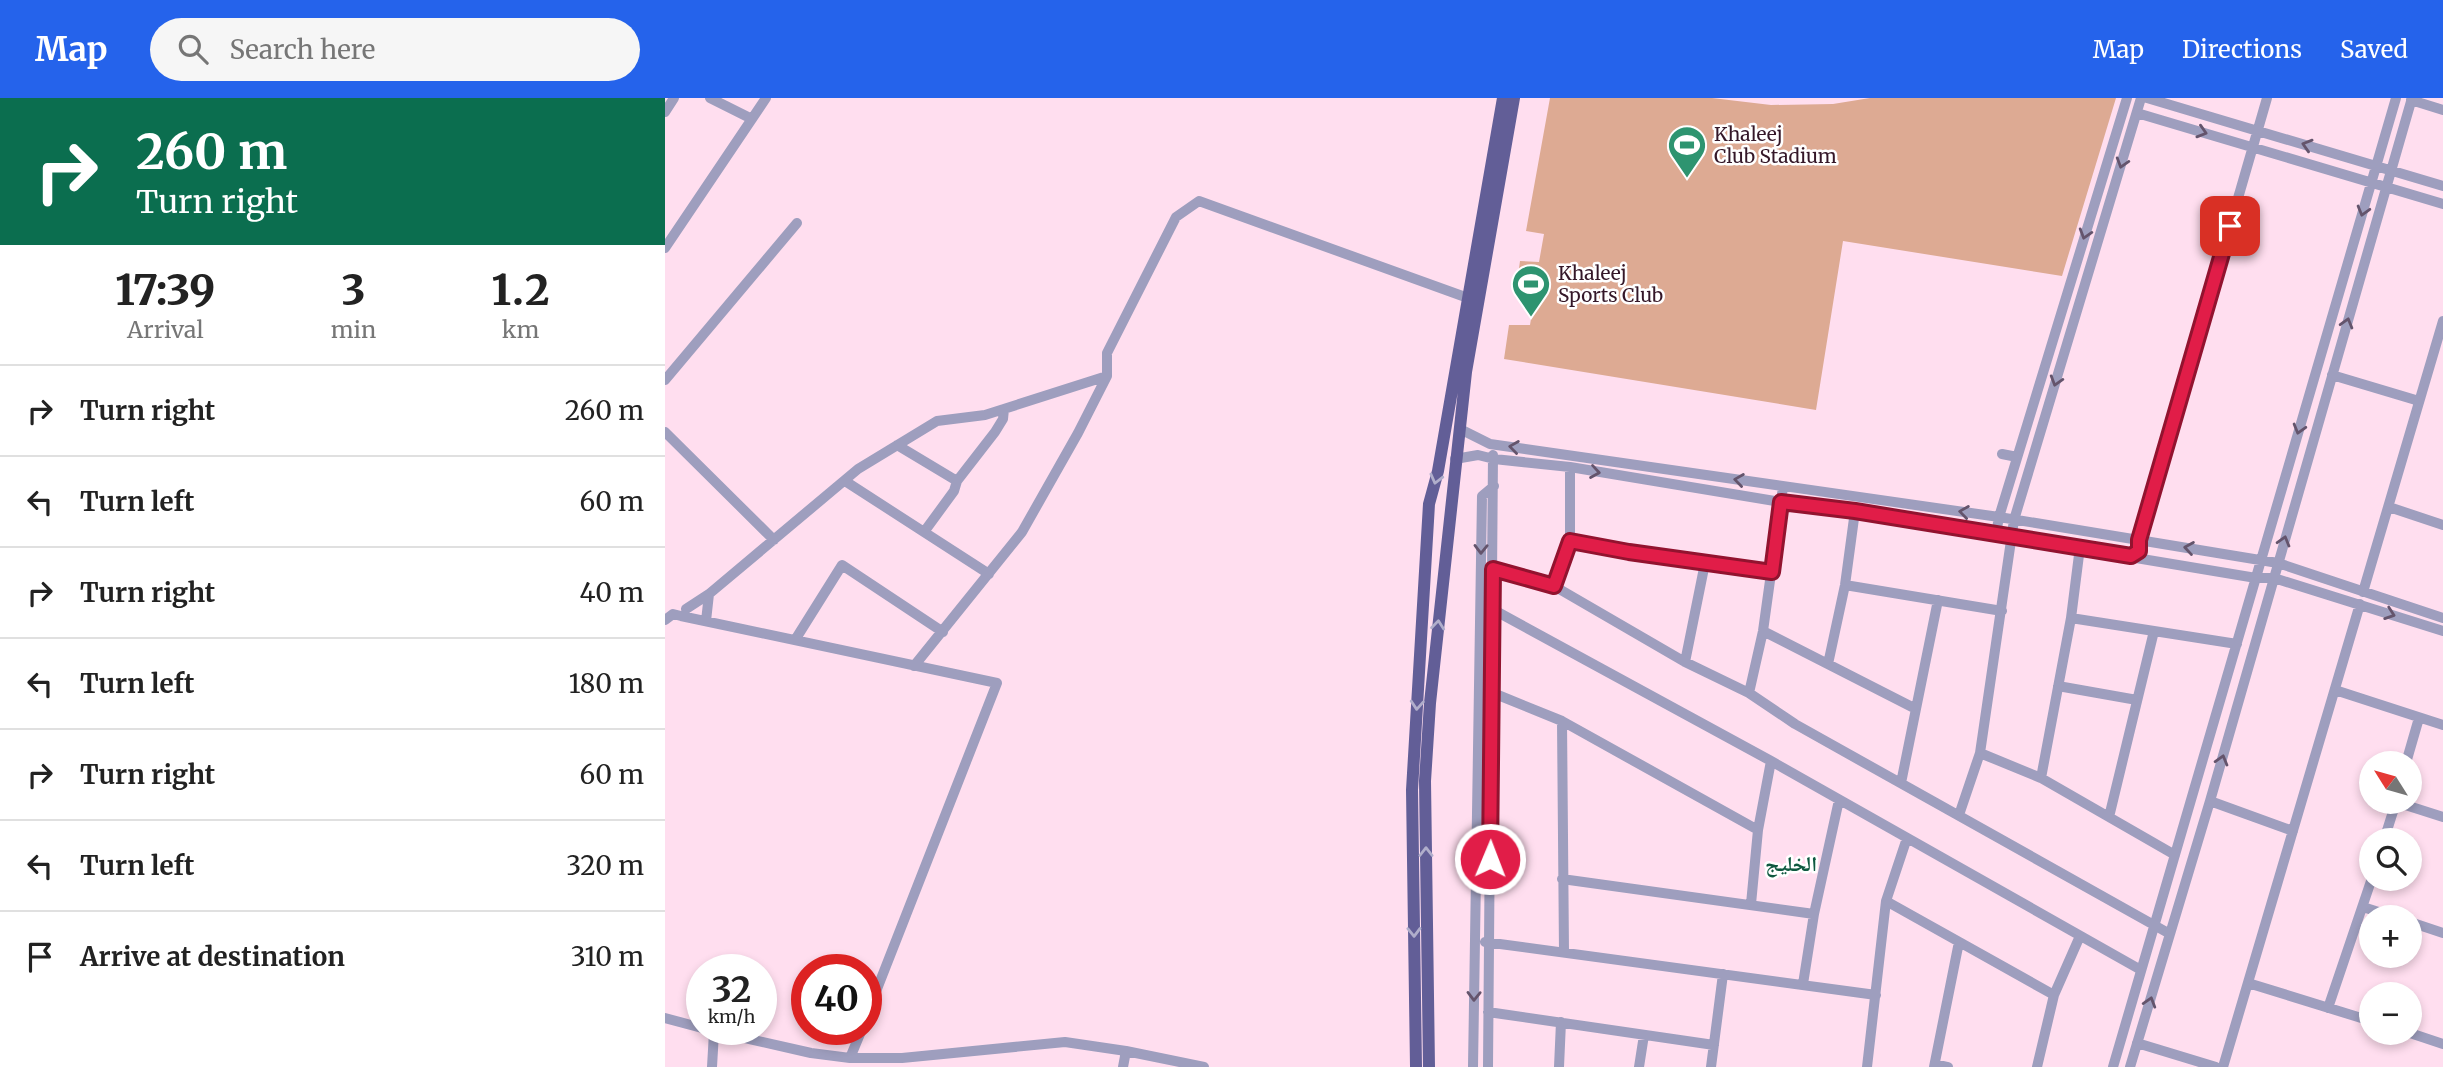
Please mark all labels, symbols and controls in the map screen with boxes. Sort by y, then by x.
search box [150,18,640,81]
text: Map [35,29,108,70]
icon: search [174,30,212,68]
text: Search here [230,33,375,66]
text: Map [2093,34,2144,65]
text: Directions [2182,34,2302,65]
text: Saved [2340,34,2408,65]
text: 260 m [136,121,287,182]
place label: Khaleej Club Stadium [1714,122,1837,168]
sports icon: Khaleej Club Stadium [1666,124,1708,179]
one-way arrow [2196,124,2208,139]
icon: right [21,126,112,217]
one-way arrow [2301,139,2313,154]
one-way arrow [2115,157,2130,169]
text: Turn right [136,182,298,222]
pin [2200,196,2260,256]
one-way arrow [2357,204,2372,216]
icon: arrive [2211,207,2249,245]
one-way arrow [2079,227,2094,239]
place label: Khaleej Sports Club [1558,261,1663,307]
sports icon: Khaleej Sports Club [1510,263,1552,318]
text: 17:39 [115,264,215,316]
text: 3 [341,264,365,316]
text: 1.2 [492,264,550,316]
text: Arrival [127,315,204,344]
text: min [331,315,376,344]
text: km [502,315,539,344]
one-way arrow [2338,317,2353,329]
one-way arrow [2049,375,2064,387]
icon: right [21,392,59,430]
text: Turn right [80,394,215,427]
text: 260 m [565,394,644,427]
one-way arrow [2293,423,2308,435]
one-way arrow [1508,440,1520,455]
one-way arrow [1589,464,1601,479]
one-way arrow [1429,473,1444,485]
one-way arrow [1733,473,1745,488]
icon: left [21,483,59,521]
text: Turn left [80,485,194,518]
text: 60 m [580,485,644,518]
one-way arrow [1958,505,1970,520]
one-way arrow [2276,536,2290,548]
one-way arrow [2183,541,2195,556]
one-way arrow [1473,544,1489,554]
icon: right [21,574,59,612]
text: Turn right [80,576,215,609]
text: 40 m [580,576,644,609]
one-way arrow [2383,605,2395,620]
one-way arrow [1430,619,1445,630]
icon: left [21,665,59,703]
text: Turn left [80,667,194,700]
text: 180 m [569,667,644,700]
one-way arrow [1410,700,1425,711]
north arrow [2359,751,2422,814]
map controls [2359,751,2422,1045]
one-way arrow [2214,754,2228,766]
icon: right [21,756,59,794]
text: Turn right [80,758,215,791]
text: 60 m [580,758,644,791]
position arrow [1453,822,1527,896]
button: search [2359,828,2422,891]
one-way arrow [1418,846,1434,857]
icon: left [21,847,59,885]
text: Turn left [80,849,194,882]
text: 320 m [566,849,644,882]
district label: الخليج [1765,850,1817,878]
button: + [2359,905,2422,968]
one-way arrow [1406,928,1422,938]
icon: arrive [21,938,59,976]
text: Arrive at destination [80,940,345,973]
text: 310 m [571,940,644,973]
speed limit sign: 40 [791,954,882,1045]
text: 32 [712,968,751,1012]
button: − [2359,982,2422,1045]
one-way arrow [1466,992,1482,1002]
one-way arrow [2141,996,2156,1008]
text: km/h [708,1005,755,1028]

